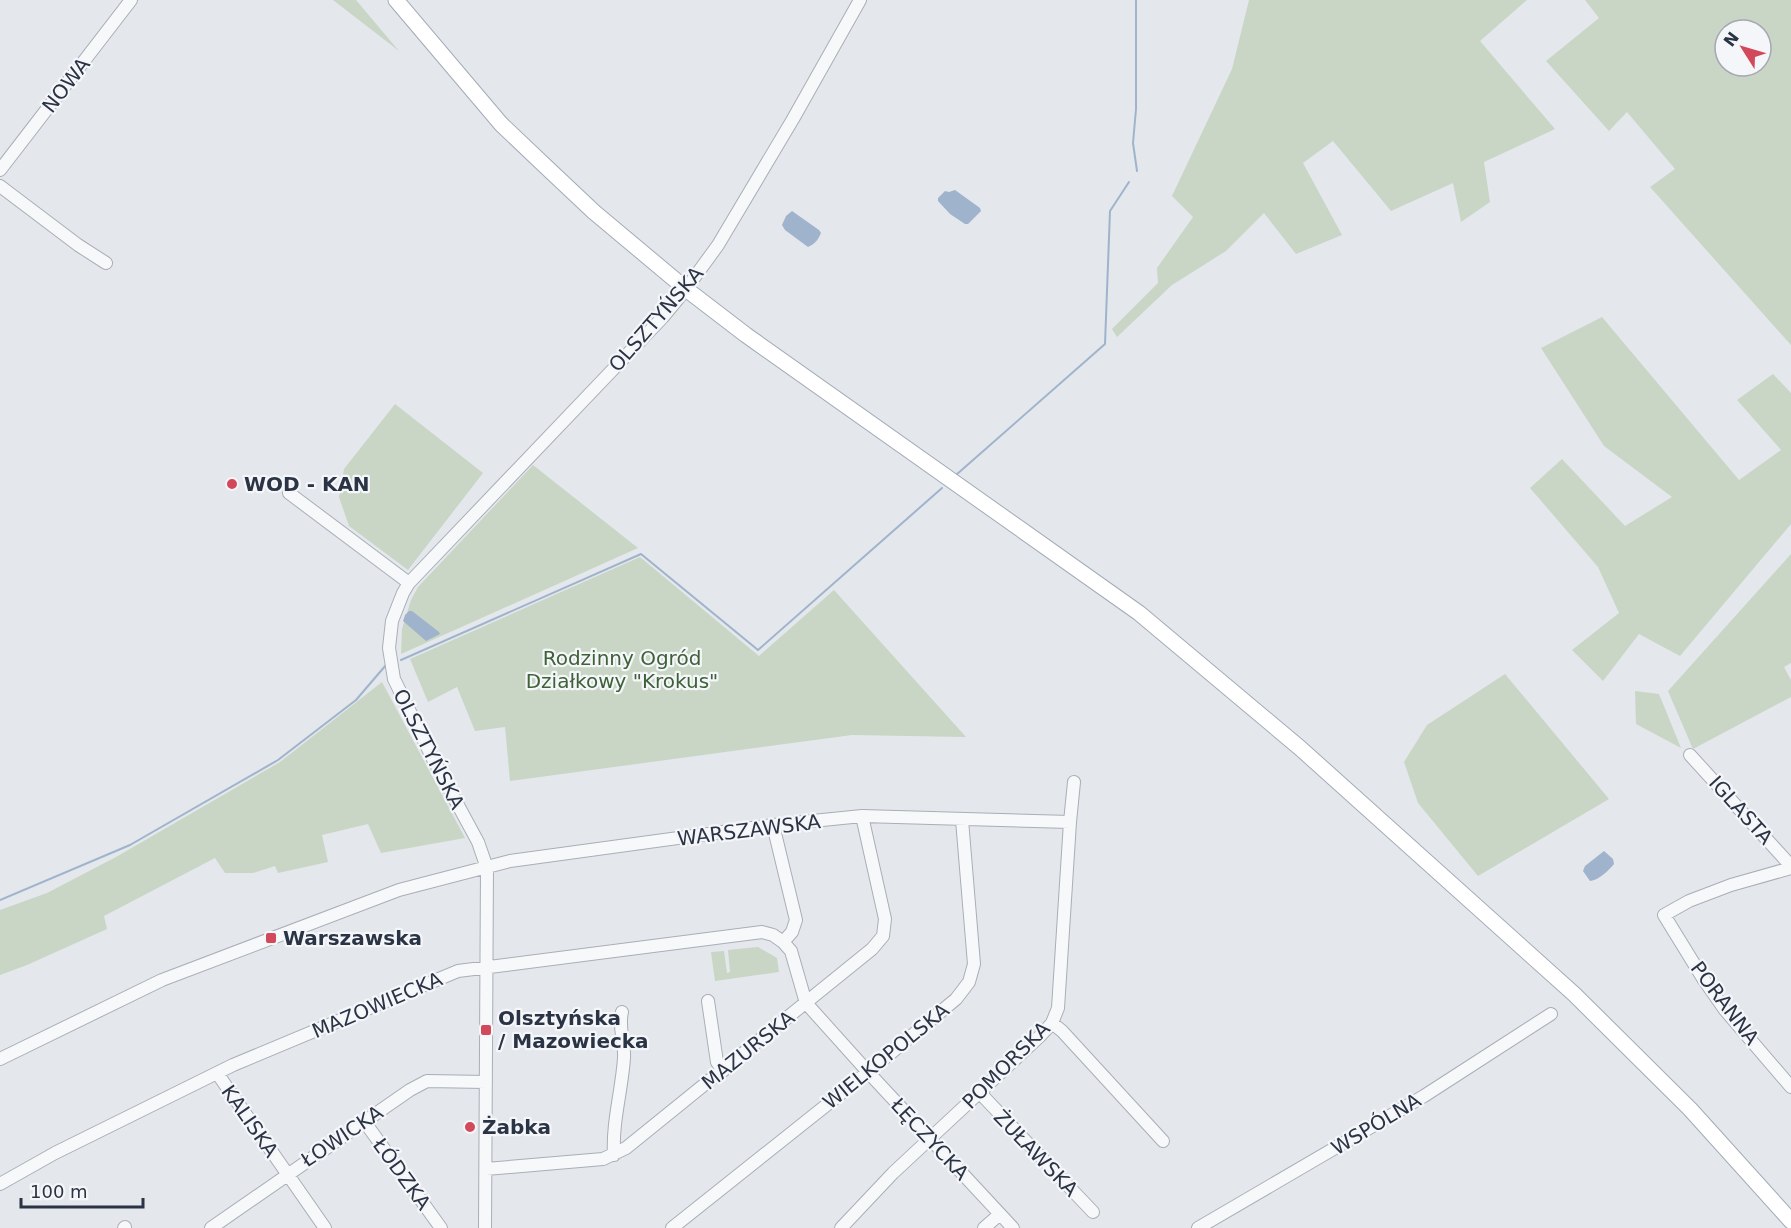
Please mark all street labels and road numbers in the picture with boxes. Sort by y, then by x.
street label: NOWA [37,53,95,117]
street label: OLSZTYŃSKA [604,261,709,377]
street label: OLSZTYŃSKA [388,685,470,813]
street label: IGLASTA [1704,771,1778,849]
street label: WARSZAWSKA [676,809,822,851]
street label: PORANNA [1686,957,1764,1050]
street label: MAZOWIECKA [308,967,446,1043]
street label: WIELKOPOLSKA [818,998,954,1114]
street label: MAZURSKA [697,1005,799,1095]
street label: POMORSKA [957,1016,1055,1114]
street label: KALISKA [216,1080,284,1162]
street label: WSPÓLNA [1327,1088,1425,1160]
street label: ŁĘCZYCKA [885,1092,974,1185]
street label: ŁOWICKA [296,1100,388,1173]
street label: ŻUŁAWSKA [989,1105,1083,1202]
street label: ŁÓDZKA [367,1133,436,1215]

